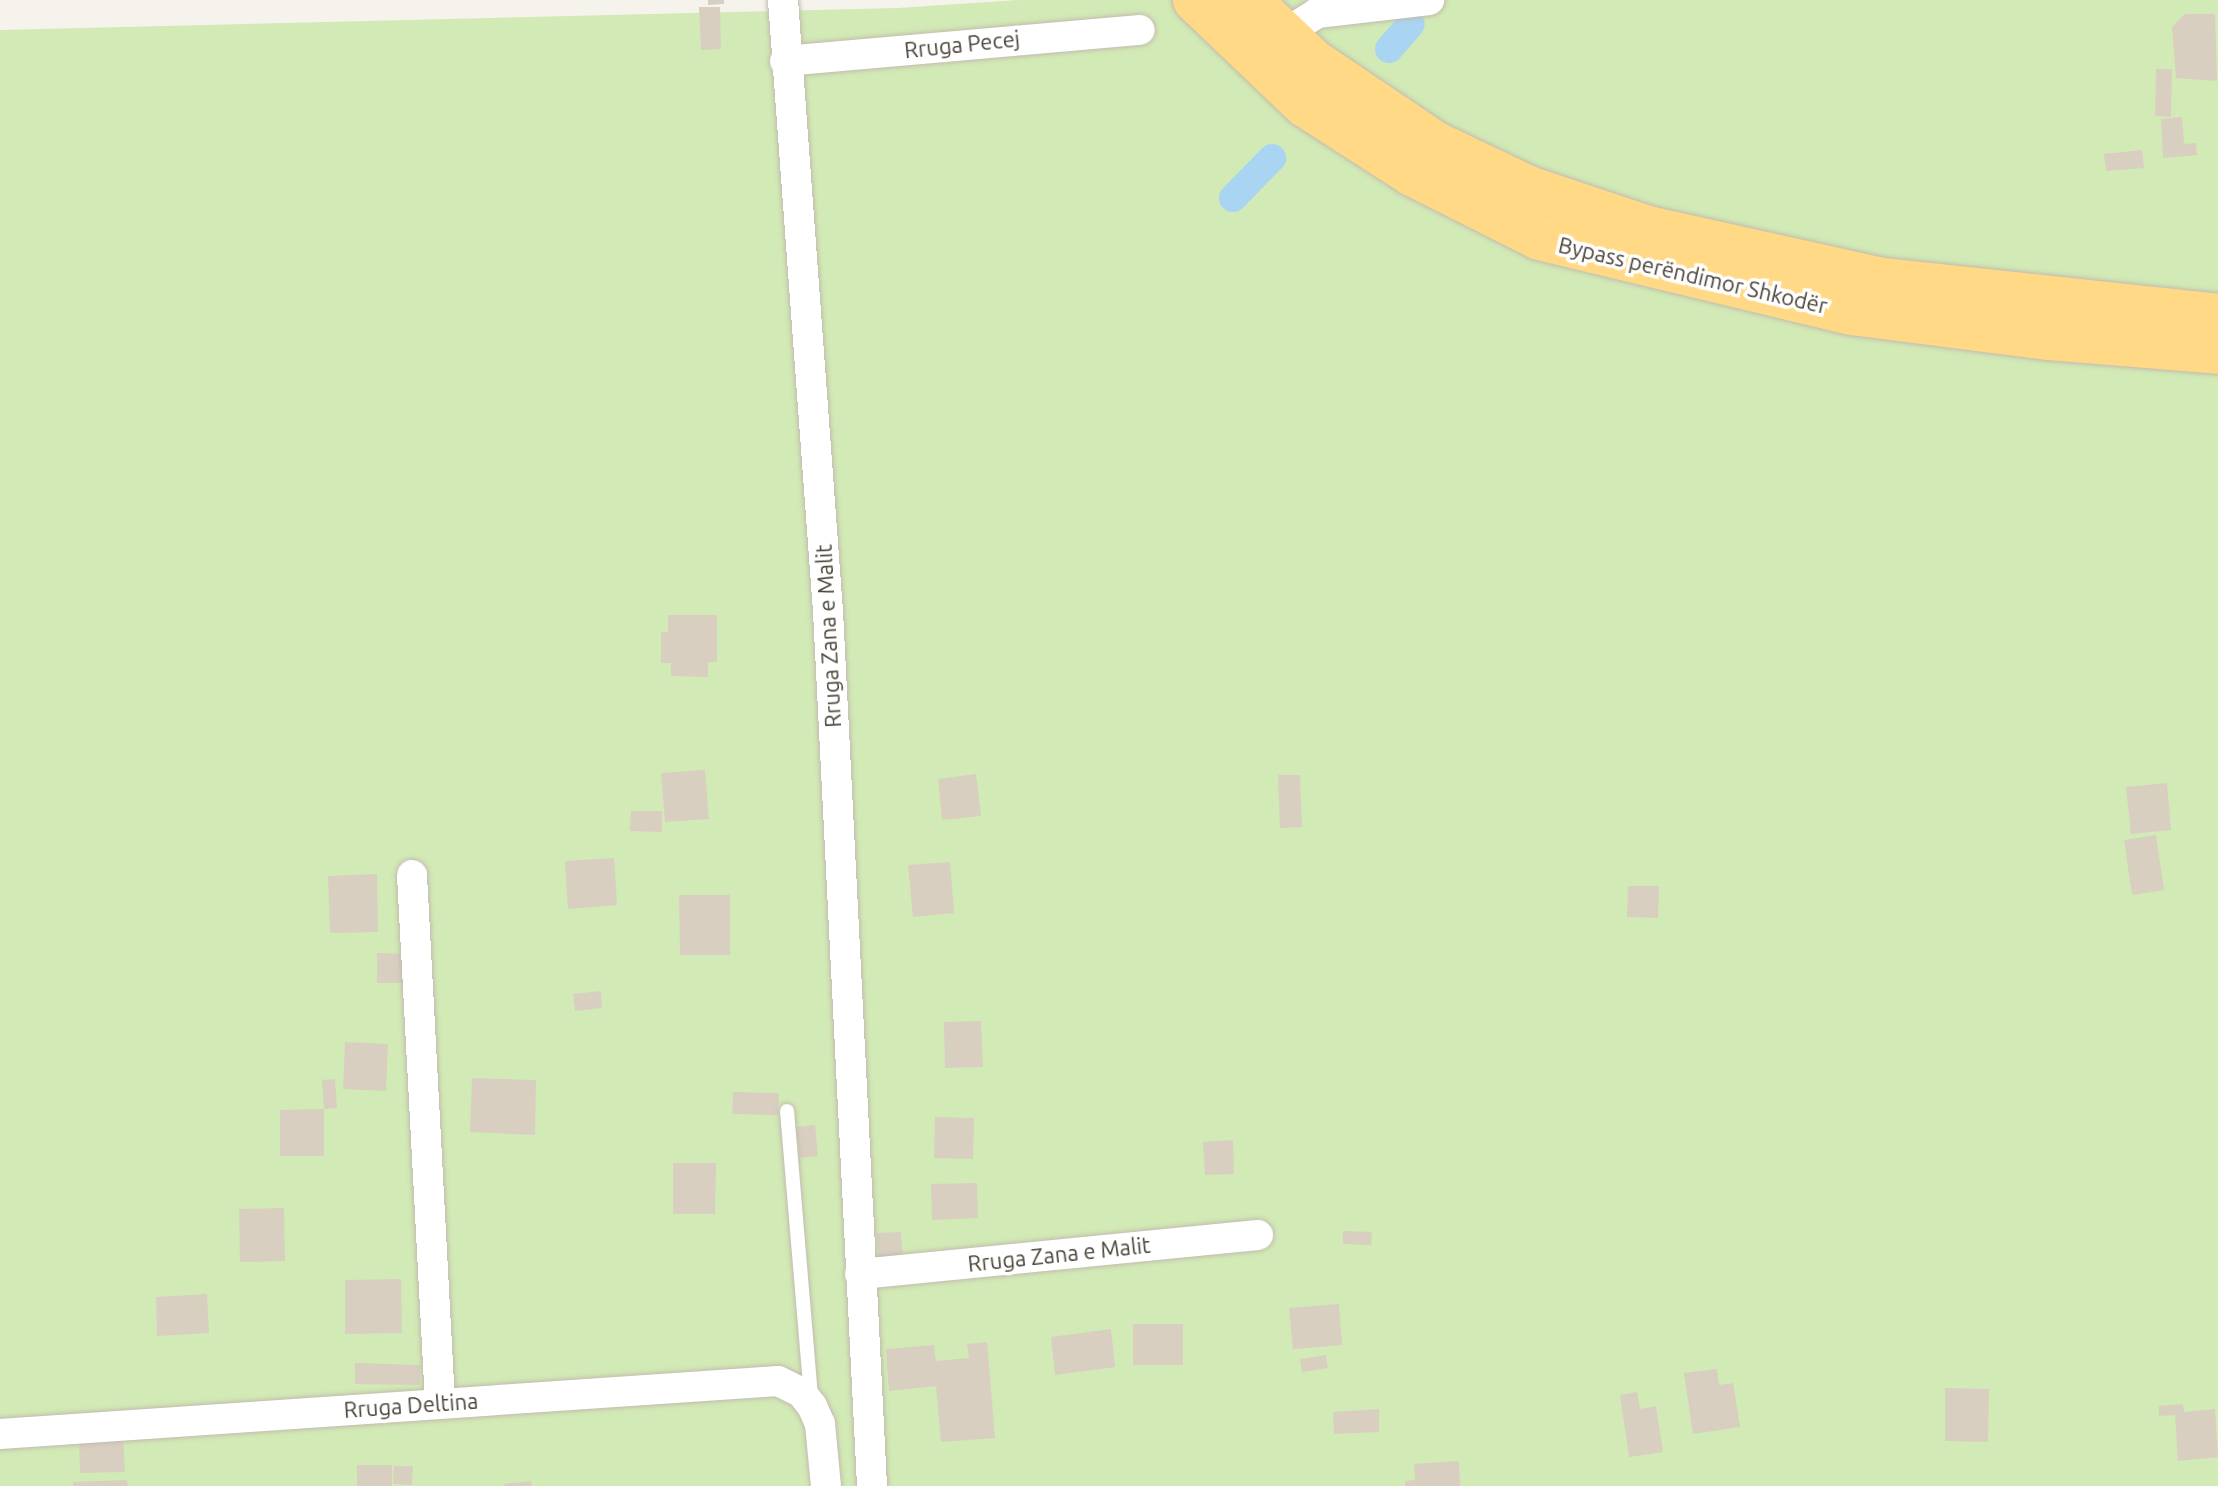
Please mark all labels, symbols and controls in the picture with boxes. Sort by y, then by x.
street label: Rruga Pecej [903,25,1021,63]
street label: Bypass perëndimor Shkodër [1556,231,1830,319]
street label: Rruga Zana e Malit [810,544,846,728]
street label: Rruga Zana e Malit [966,1231,1152,1277]
street label: Rruga Deltina [343,1387,479,1423]

